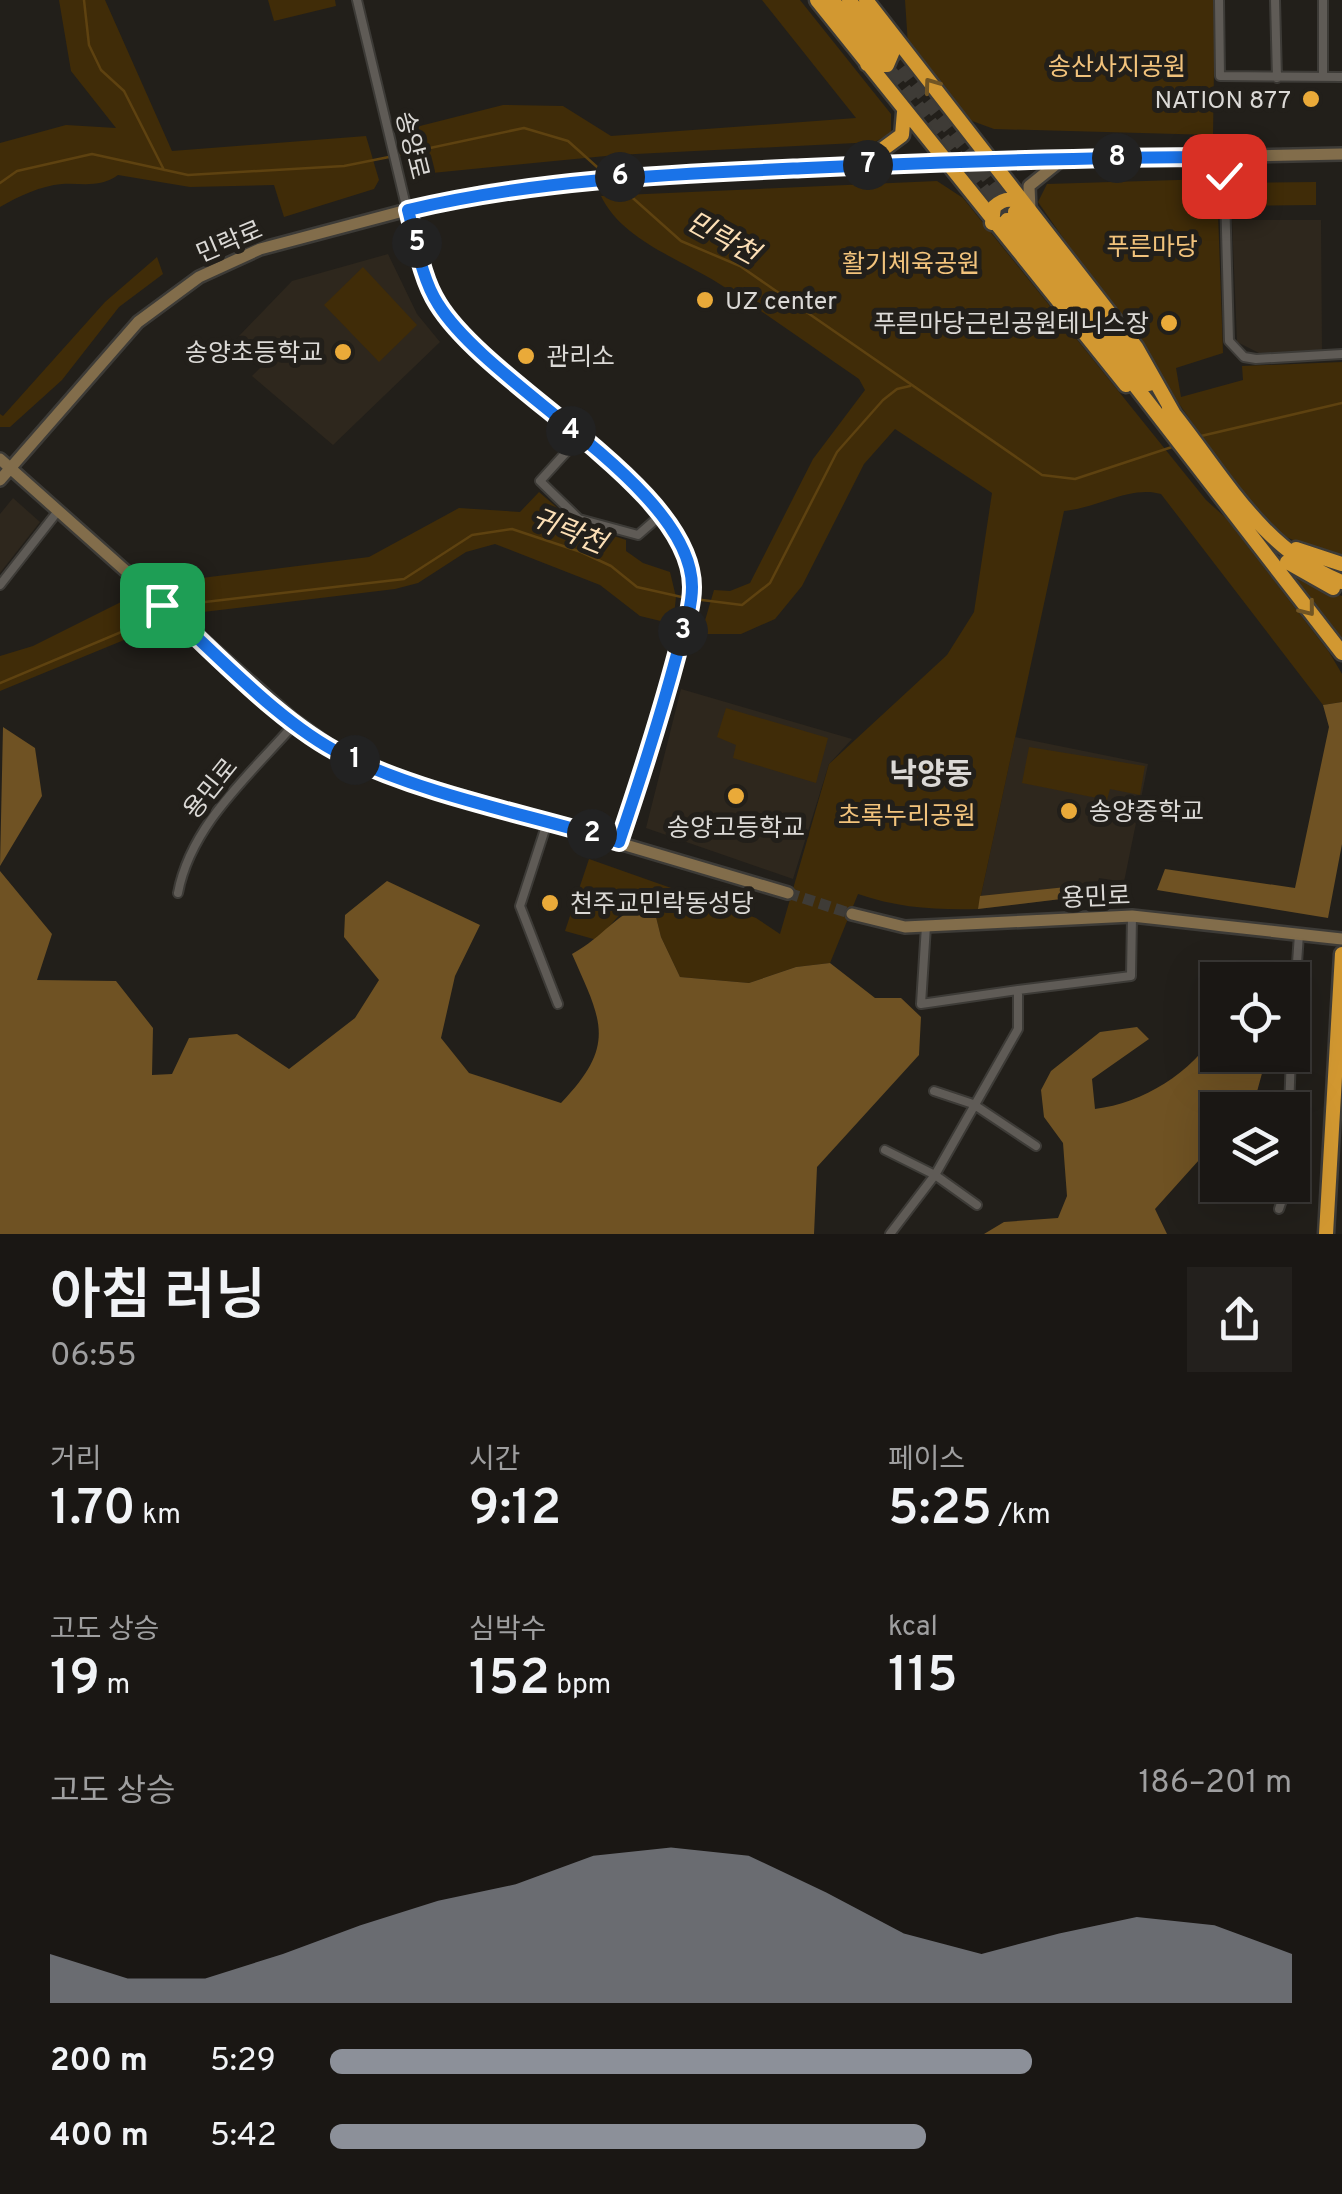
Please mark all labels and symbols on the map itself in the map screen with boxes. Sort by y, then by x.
park label: 송산사지공원 [1048,53,1186,85]
one-way arrow [925,78,942,96]
place label: NATION 877 [1155,86,1291,118]
marker: NATION 877 [1300,88,1322,110]
street label: 송양로 [386,108,434,183]
pin: 8 [1092,133,1142,183]
pin [1182,134,1267,219]
pin: 7 [843,140,893,190]
pin: 6 [595,152,645,202]
water label: 민락천 [679,205,767,276]
street label: 민락로 [192,216,268,272]
pin: 5 [392,218,442,268]
park label: 푸른마당 [1106,233,1198,265]
park label: 활기체육공원 [842,250,980,282]
place label: UZ center [725,287,837,319]
marker: UZ center [694,289,716,311]
place label: 푸른마당근린공원테니스장 [873,310,1149,342]
marker: 푸른마당근린공원테니스장 [1158,312,1180,334]
place label: 송양초등학교 [185,339,323,371]
marker: 송양초등학교 [332,341,354,363]
place label: 관리소 [546,343,615,375]
marker: 관리소 [515,345,537,367]
pin: 4 [546,406,596,456]
water label: 귀락천 [525,502,613,565]
pin [120,563,205,648]
one-way arrow [1296,598,1314,616]
pin: 3 [658,606,708,656]
pin: 1 [330,735,380,785]
street label: 용민로 [178,753,246,827]
district label: 낙양동 [890,758,972,795]
marker: 송양고등학교 [725,785,747,807]
place label: 송양중학교 [1089,798,1204,830]
marker: 송양중학교 [1058,800,1080,822]
park label: 초록누리공원 [838,802,976,834]
pin: 2 [567,809,617,859]
place label: 송양고등학교 [667,814,805,846]
street label: 용민로 [1061,882,1131,916]
place label: 천주교민락동성당 [570,890,754,922]
marker: 천주교민락동성당 [539,892,561,914]

